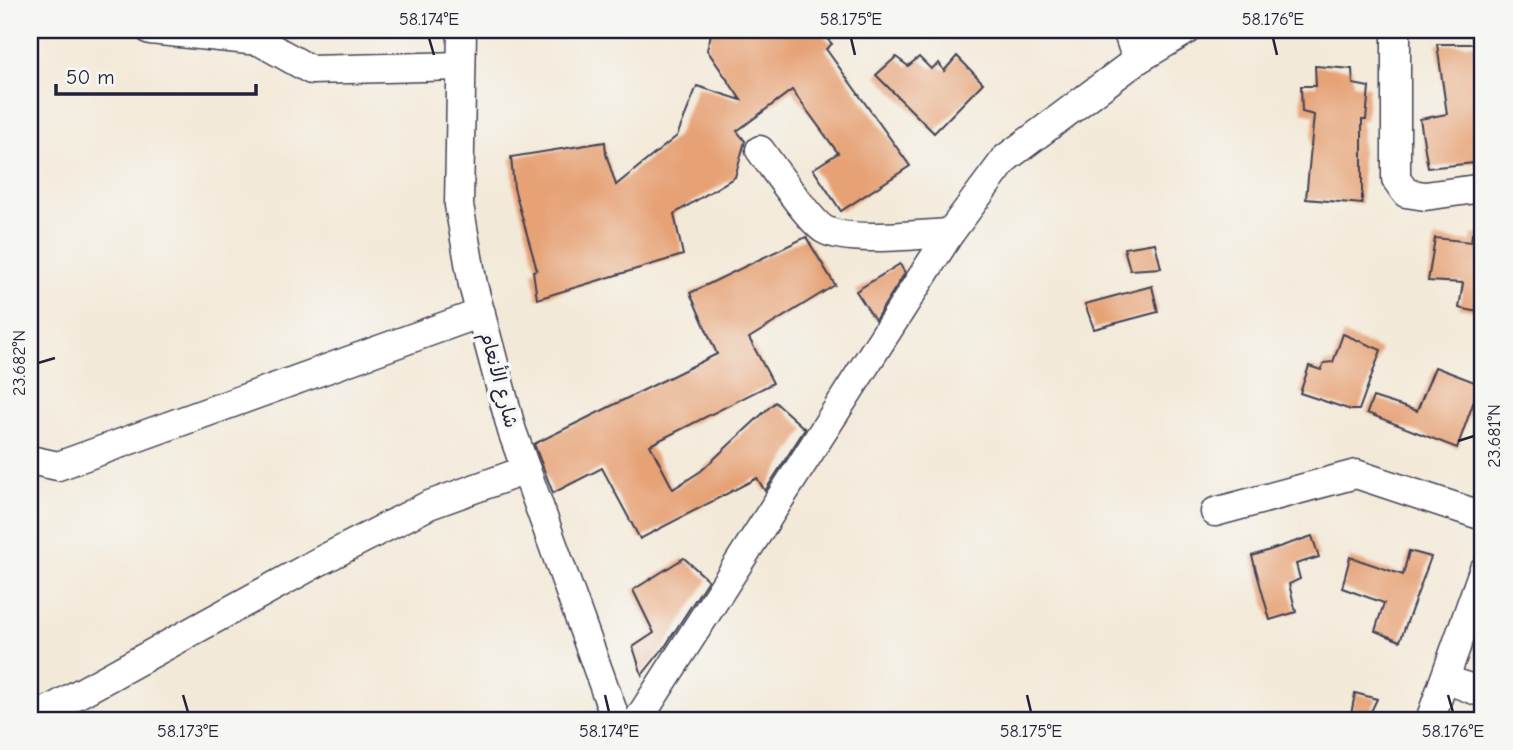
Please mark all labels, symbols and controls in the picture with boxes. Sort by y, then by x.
text: 58.174°E [399,9,459,30]
text: 58.175°E [820,9,882,30]
text: 58.176°E [1242,9,1304,30]
scale bar [56,52,256,96]
text: 50 m [66,65,115,89]
street label: شارع الأنعام [473,329,524,431]
text: 23.682°N [9,330,30,396]
text: 23.681°N [1484,404,1505,468]
text: 58.173°E [157,721,219,742]
text: 58.174°E [579,721,639,742]
text: 58.175°E [1000,721,1062,742]
text: 58.176°E [1422,721,1484,742]

